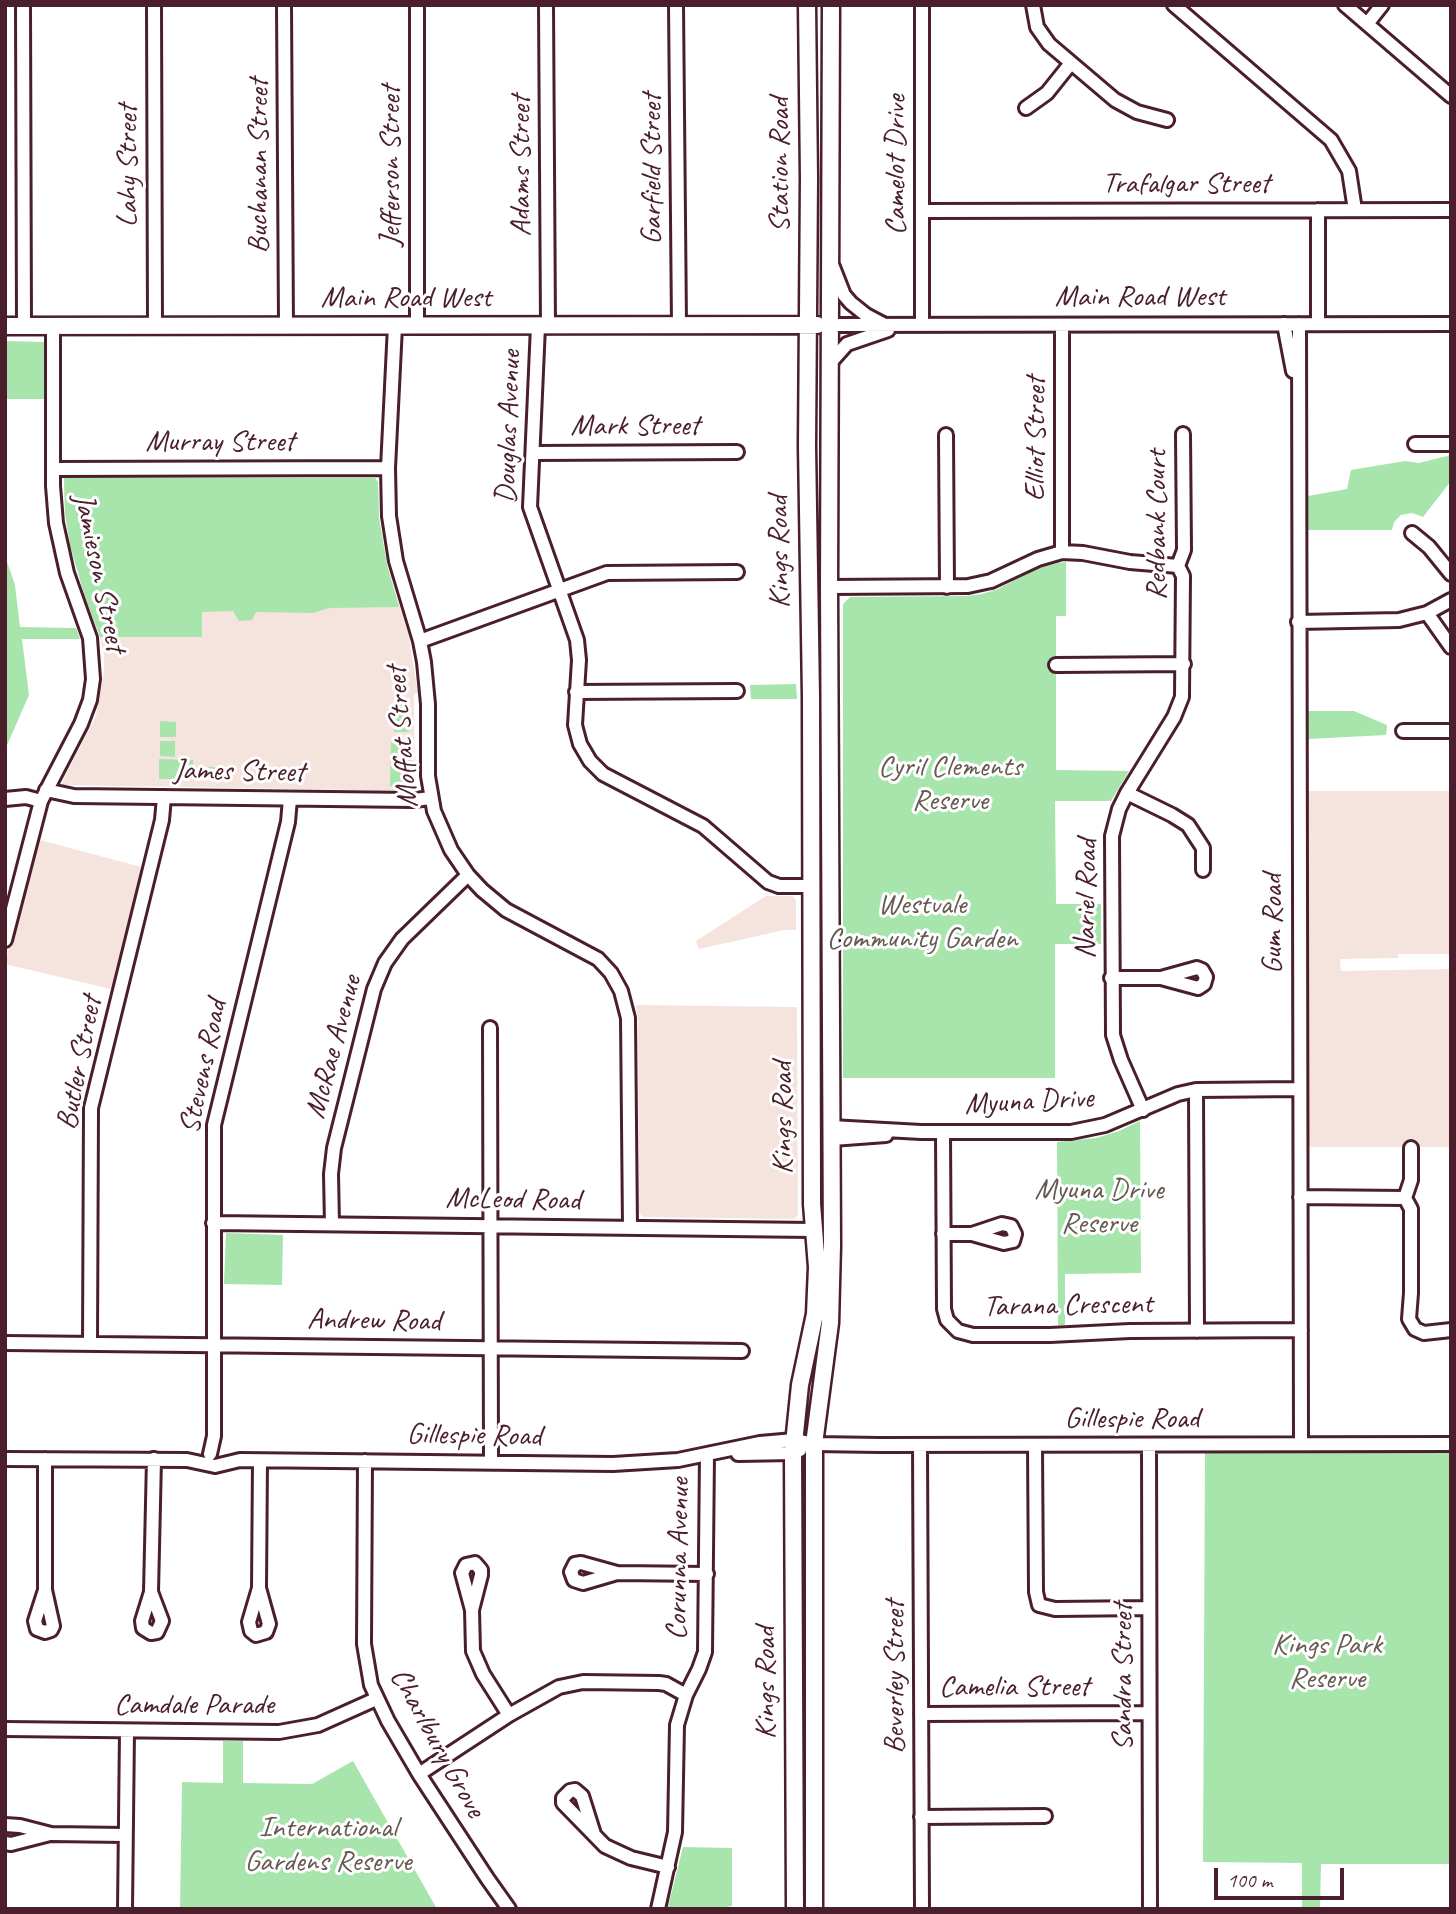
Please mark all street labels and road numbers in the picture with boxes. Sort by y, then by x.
street label: Buchanan Street [241,79,277,253]
street label: Jefferson Street [373,85,409,247]
street label: Garfield Street [634,93,670,245]
street label: Adams Street [503,95,539,237]
street label: Camelot Drive [878,95,914,235]
street label: Station Road [762,97,798,233]
street label: Lahy Street [110,105,146,227]
street label: Trafalgar Street [1102,166,1270,202]
street label: Main Road West [1055,279,1225,315]
street label: Main Road West [321,280,491,316]
street label: Douglas Avenue [488,350,530,504]
street label: Elliot Street [1018,377,1054,501]
street label: Mark Street [570,408,700,444]
street label: Murray Street [146,424,294,460]
street label: Redbank Court [1139,450,1175,600]
street label: Jamieson Street [65,490,133,656]
street label: Kings Road [761,495,799,609]
street label: Moffat Street [379,665,427,809]
street label: James Street [173,753,305,791]
street label: Nariel Road [1068,839,1106,959]
street label: Gum Road [1255,874,1291,974]
street label: McRae Avenue [298,972,370,1122]
street label: Butler Street [49,993,111,1133]
street label: Stevens Road [172,997,236,1137]
street label: Kings Road [765,1062,801,1174]
street label: Myuna Drive [964,1081,1094,1123]
street label: McLeod Road [445,1181,581,1219]
street label: Tarana Crescent [983,1287,1153,1325]
street label: Andrew Road [307,1302,441,1340]
street label: Gillespie Road [1065,1401,1199,1437]
street label: Gillespie Road [406,1417,542,1455]
street label: Corunna Avenue [660,1478,698,1640]
street label: Beverley Street [877,1600,913,1754]
street label: Sandra Street [1105,1603,1141,1751]
street label: Kings Road [748,1627,784,1739]
street label: Charlbury Grove [381,1662,493,1824]
street label: Camelia Street [939,1669,1089,1705]
street label: Camdale Parade [114,1687,274,1723]

